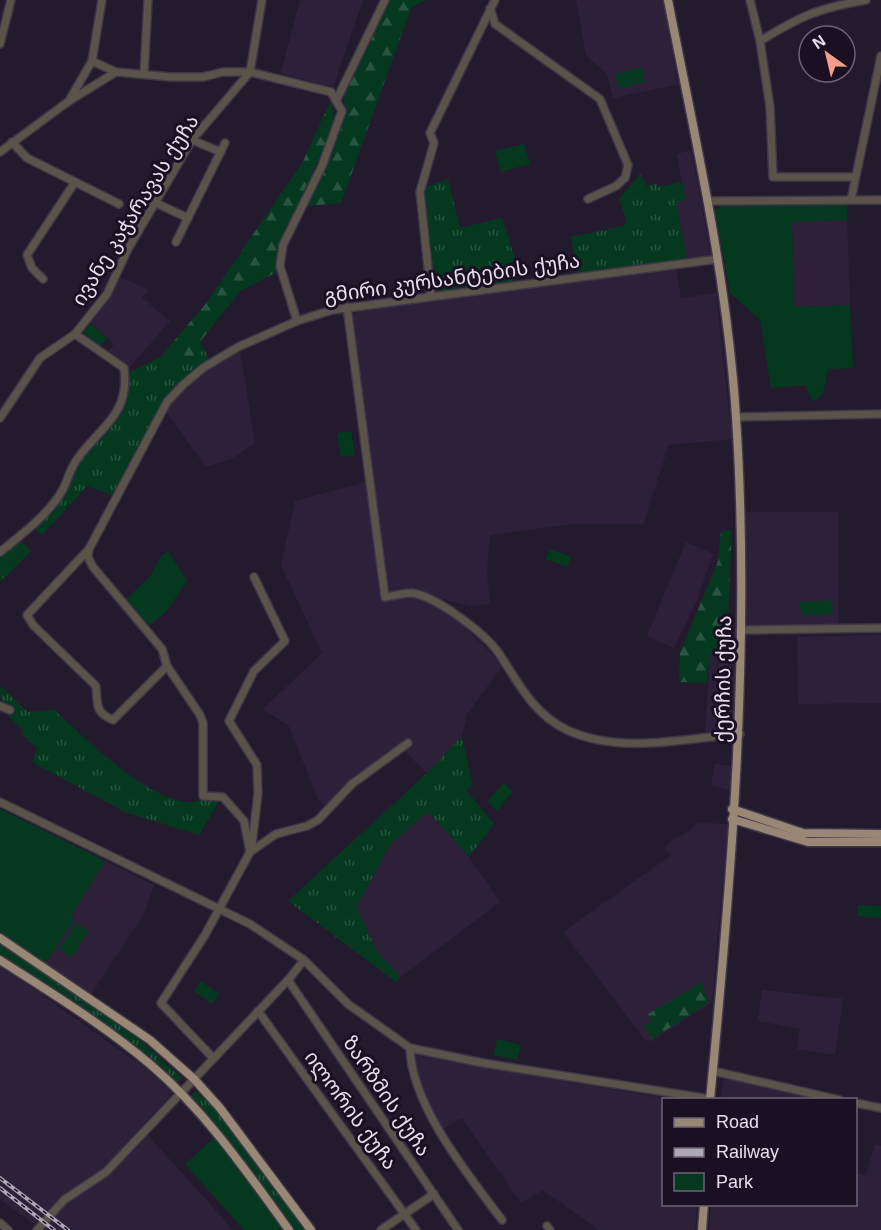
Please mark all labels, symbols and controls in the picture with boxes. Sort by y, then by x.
north arrow [797,24,857,84]
text: N [809,32,828,52]
street label: ივანე კაჭარავას ქუჩა [67,111,204,310]
street label: გმირი კურსანტების ქუჩა [323,249,581,308]
street label: ქერჩის ქუჩა [711,615,736,743]
street label: ზარზმის ქუჩა [338,1032,435,1161]
street label: ილორის ქუჩა [299,1046,401,1175]
legend [662,1098,857,1206]
text: Road [716,1112,759,1132]
text: Railway [716,1142,779,1162]
text: Park [716,1172,754,1192]

